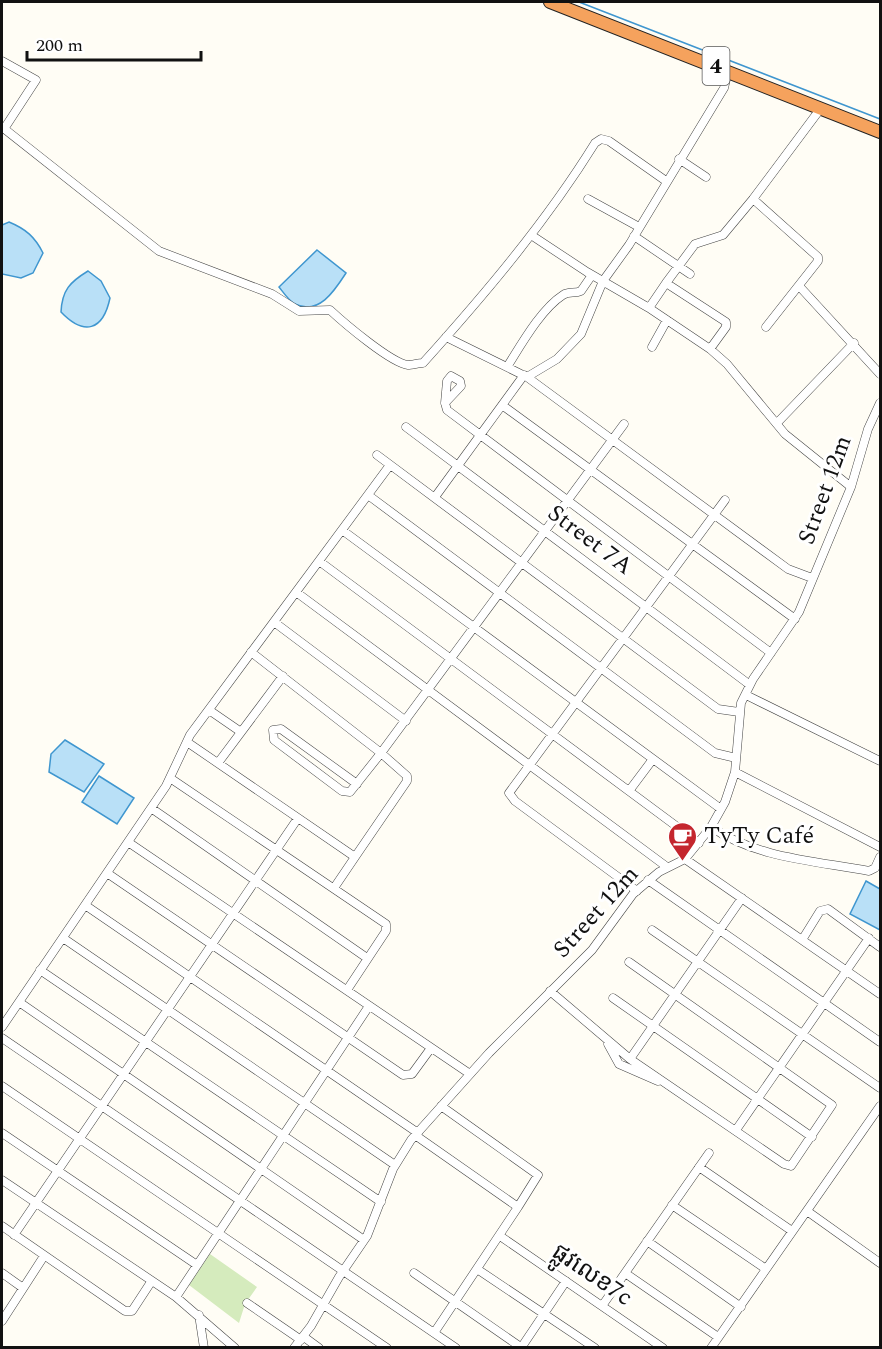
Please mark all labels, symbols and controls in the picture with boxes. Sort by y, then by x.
scale bar [27,24,201,62]
text: 200 m [36,32,83,59]
road number: 4 [702,47,730,85]
street label: Street 12m [789,430,861,550]
street label: Street 7A [540,496,640,584]
place label: TyTy Café [704,818,814,854]
cafe icon: TyTy Café [667,820,699,862]
street label: Street 12m [545,858,647,966]
street label: ផ្លូវលេខ7c [542,1235,640,1318]

